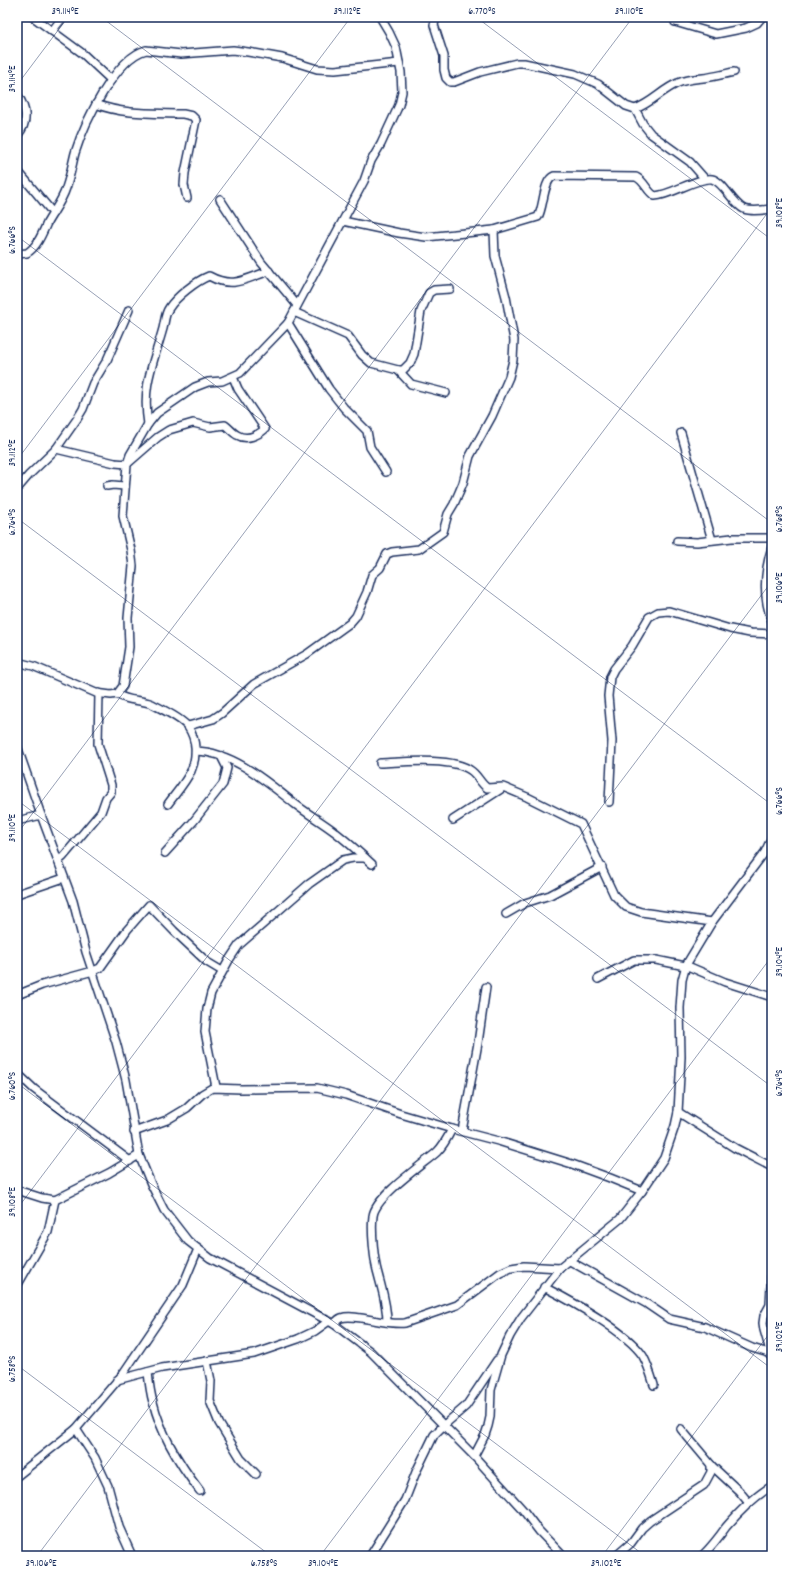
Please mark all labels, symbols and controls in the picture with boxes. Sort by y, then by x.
text: 39.114°E [52,5,79,19]
text: 39.112°E [333,5,361,19]
text: 6.770°S [468,5,496,19]
text: 39.110°E [615,5,644,19]
text: 39.114°E [6,65,20,92]
text: 39.108°E [773,198,787,228]
text: 6.766°S [6,226,20,254]
text: 39.112°E [6,439,20,467]
text: 6.768°S [773,506,787,532]
text: 6.764°S [6,508,20,536]
text: 39.106°E [773,572,787,603]
text: 6.766°S [773,787,787,815]
text: 39.110°E [6,813,20,842]
text: 39.104°E [773,946,787,977]
text: 6.764°S [773,1069,787,1097]
text: 6.760°S [6,1072,20,1100]
text: 39.108°E [6,1187,20,1217]
text: 39.102°E [773,1321,787,1352]
text: 6.758°S [6,1356,20,1382]
text: 39.106°E [26,1557,57,1571]
text: 6.758°S [251,1557,277,1571]
text: 39.104°E [308,1557,339,1571]
text: 39.102°E [591,1557,622,1571]

